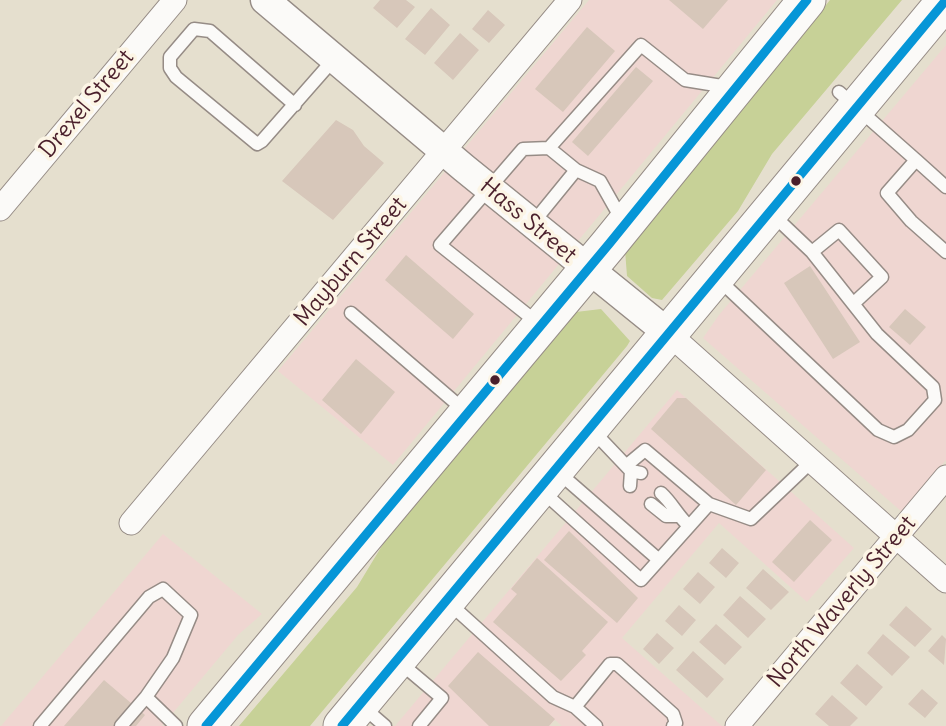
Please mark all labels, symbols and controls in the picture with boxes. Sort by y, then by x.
street label: Drexel Street [34,44,140,164]
street label: Hass Street [474,173,582,269]
unlabelled marker [789,174,803,188]
street label: Mayburn Street [289,192,413,332]
unlabelled marker [488,373,502,387]
street label: North Waverly Street [762,510,922,694]

